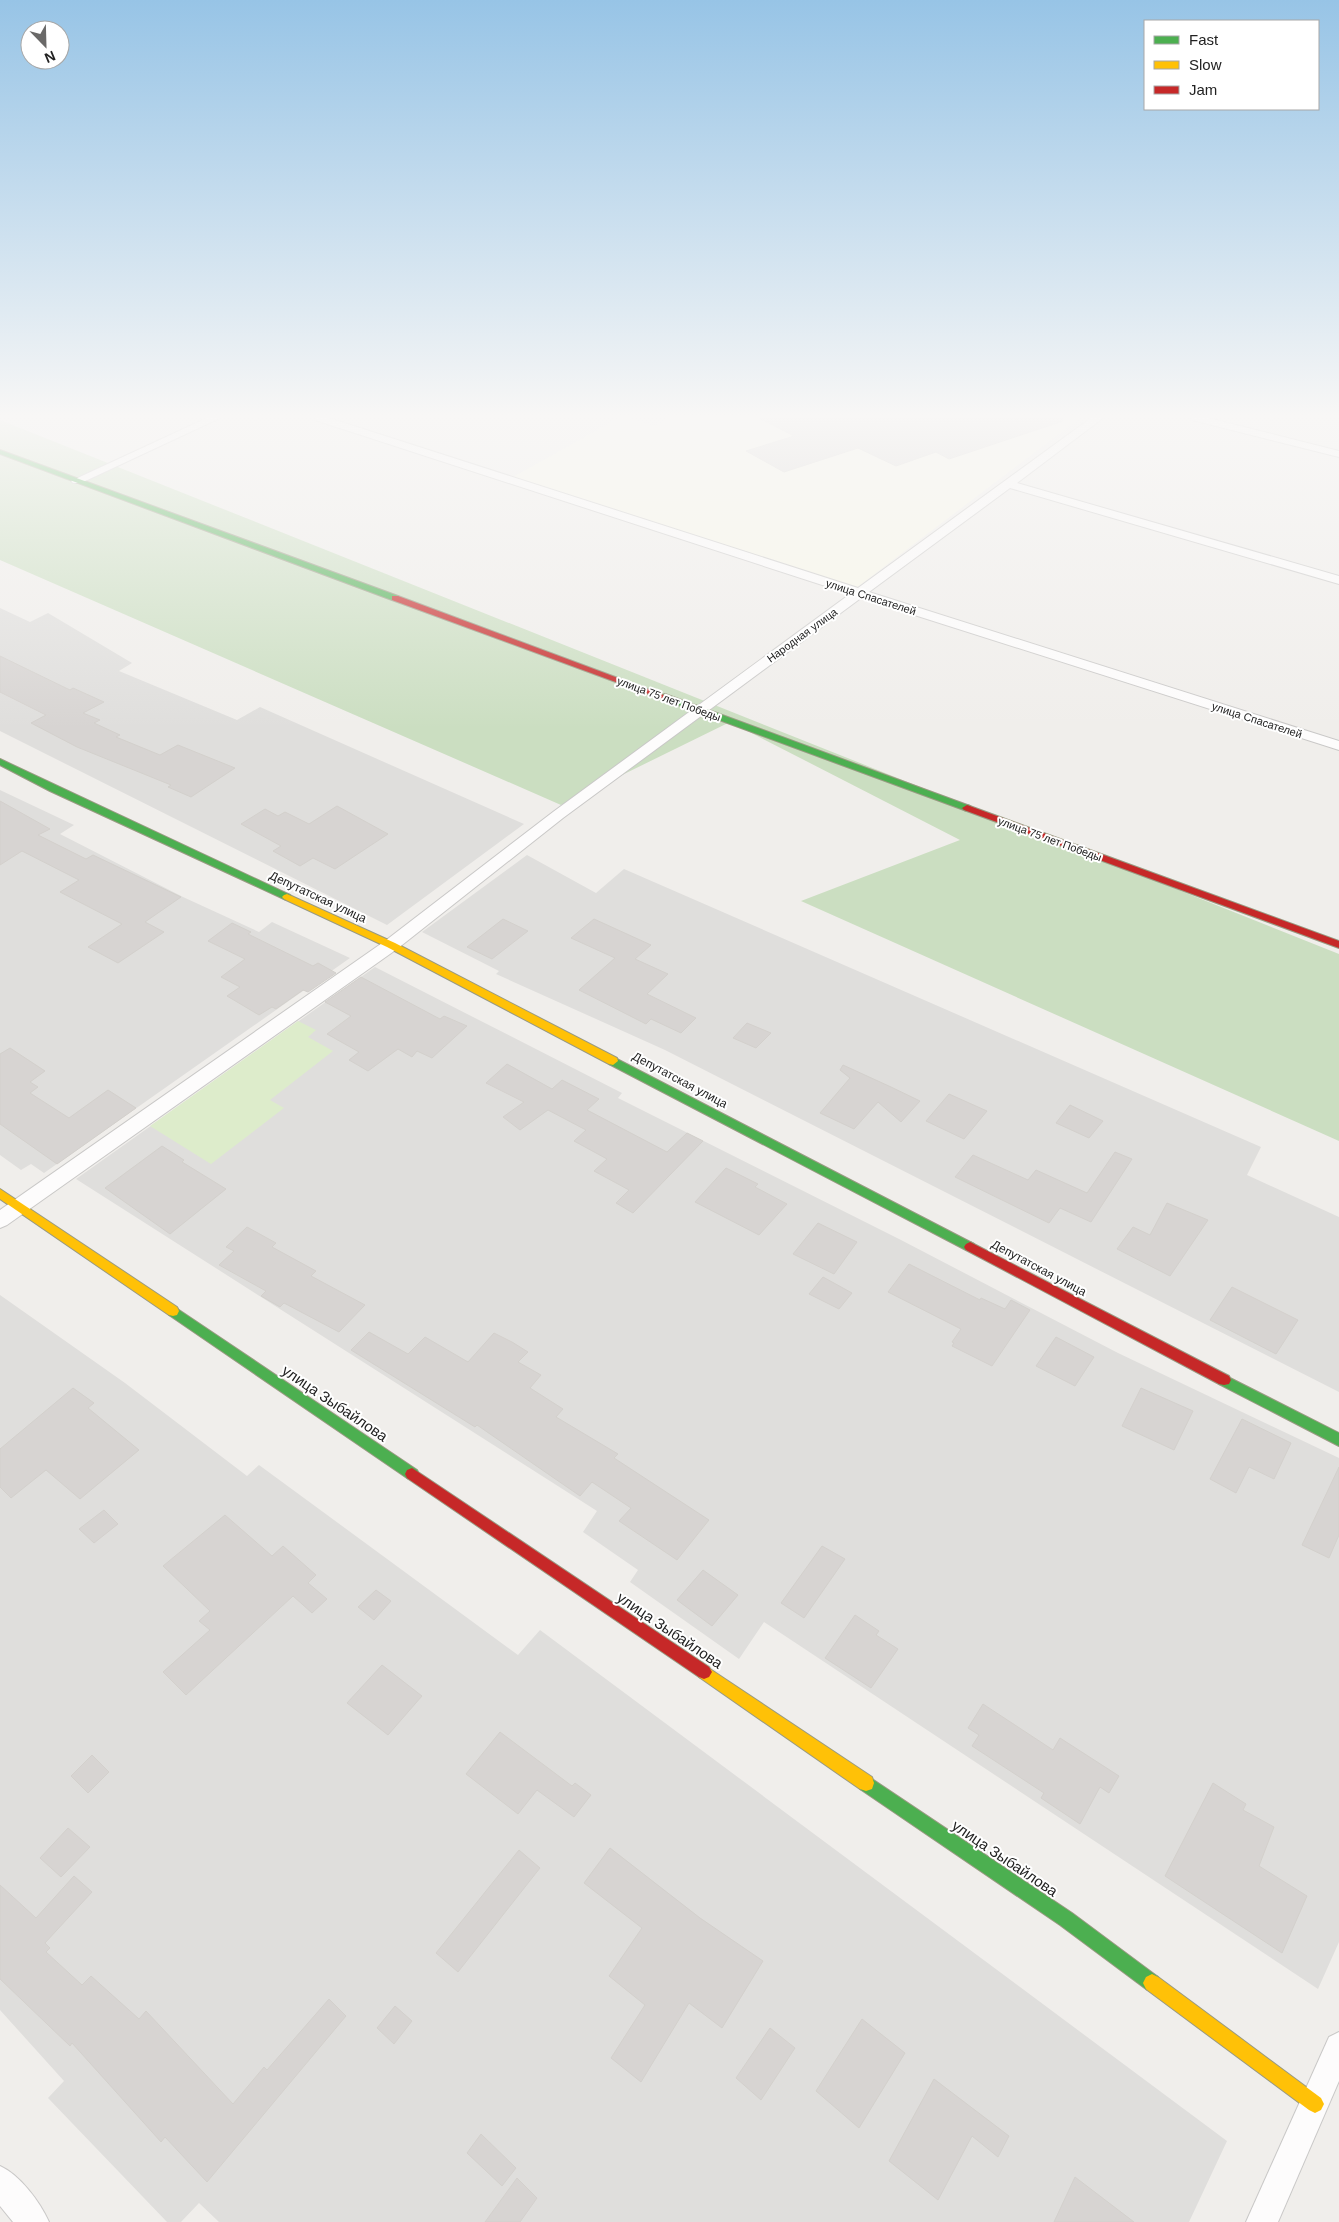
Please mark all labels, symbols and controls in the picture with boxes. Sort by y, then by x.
north arrow [20,20,70,70]
legend [1144,20,1319,110]
text: Fast [1189,31,1219,48]
text: N [42,48,58,66]
text: Slow [1189,56,1222,73]
text: Jam [1189,81,1217,98]
street label: улица Спасателей [824,577,918,617]
street label: Народная улица [765,605,840,665]
street label: улица 75 лет Победы [616,675,722,723]
street label: улица Спасателей [1210,700,1304,740]
street label: улица 75 лет Победы [997,815,1103,863]
street label: Депутатская улица [267,868,369,926]
street label: Депутатская улица [630,1049,730,1111]
street label: Депутатская улица [989,1237,1089,1299]
street label: улица Зыбайлова [279,1361,392,1445]
street label: улица Зыбайлова [614,1588,727,1672]
street label: улица Зыбайлова [949,1816,1062,1900]

